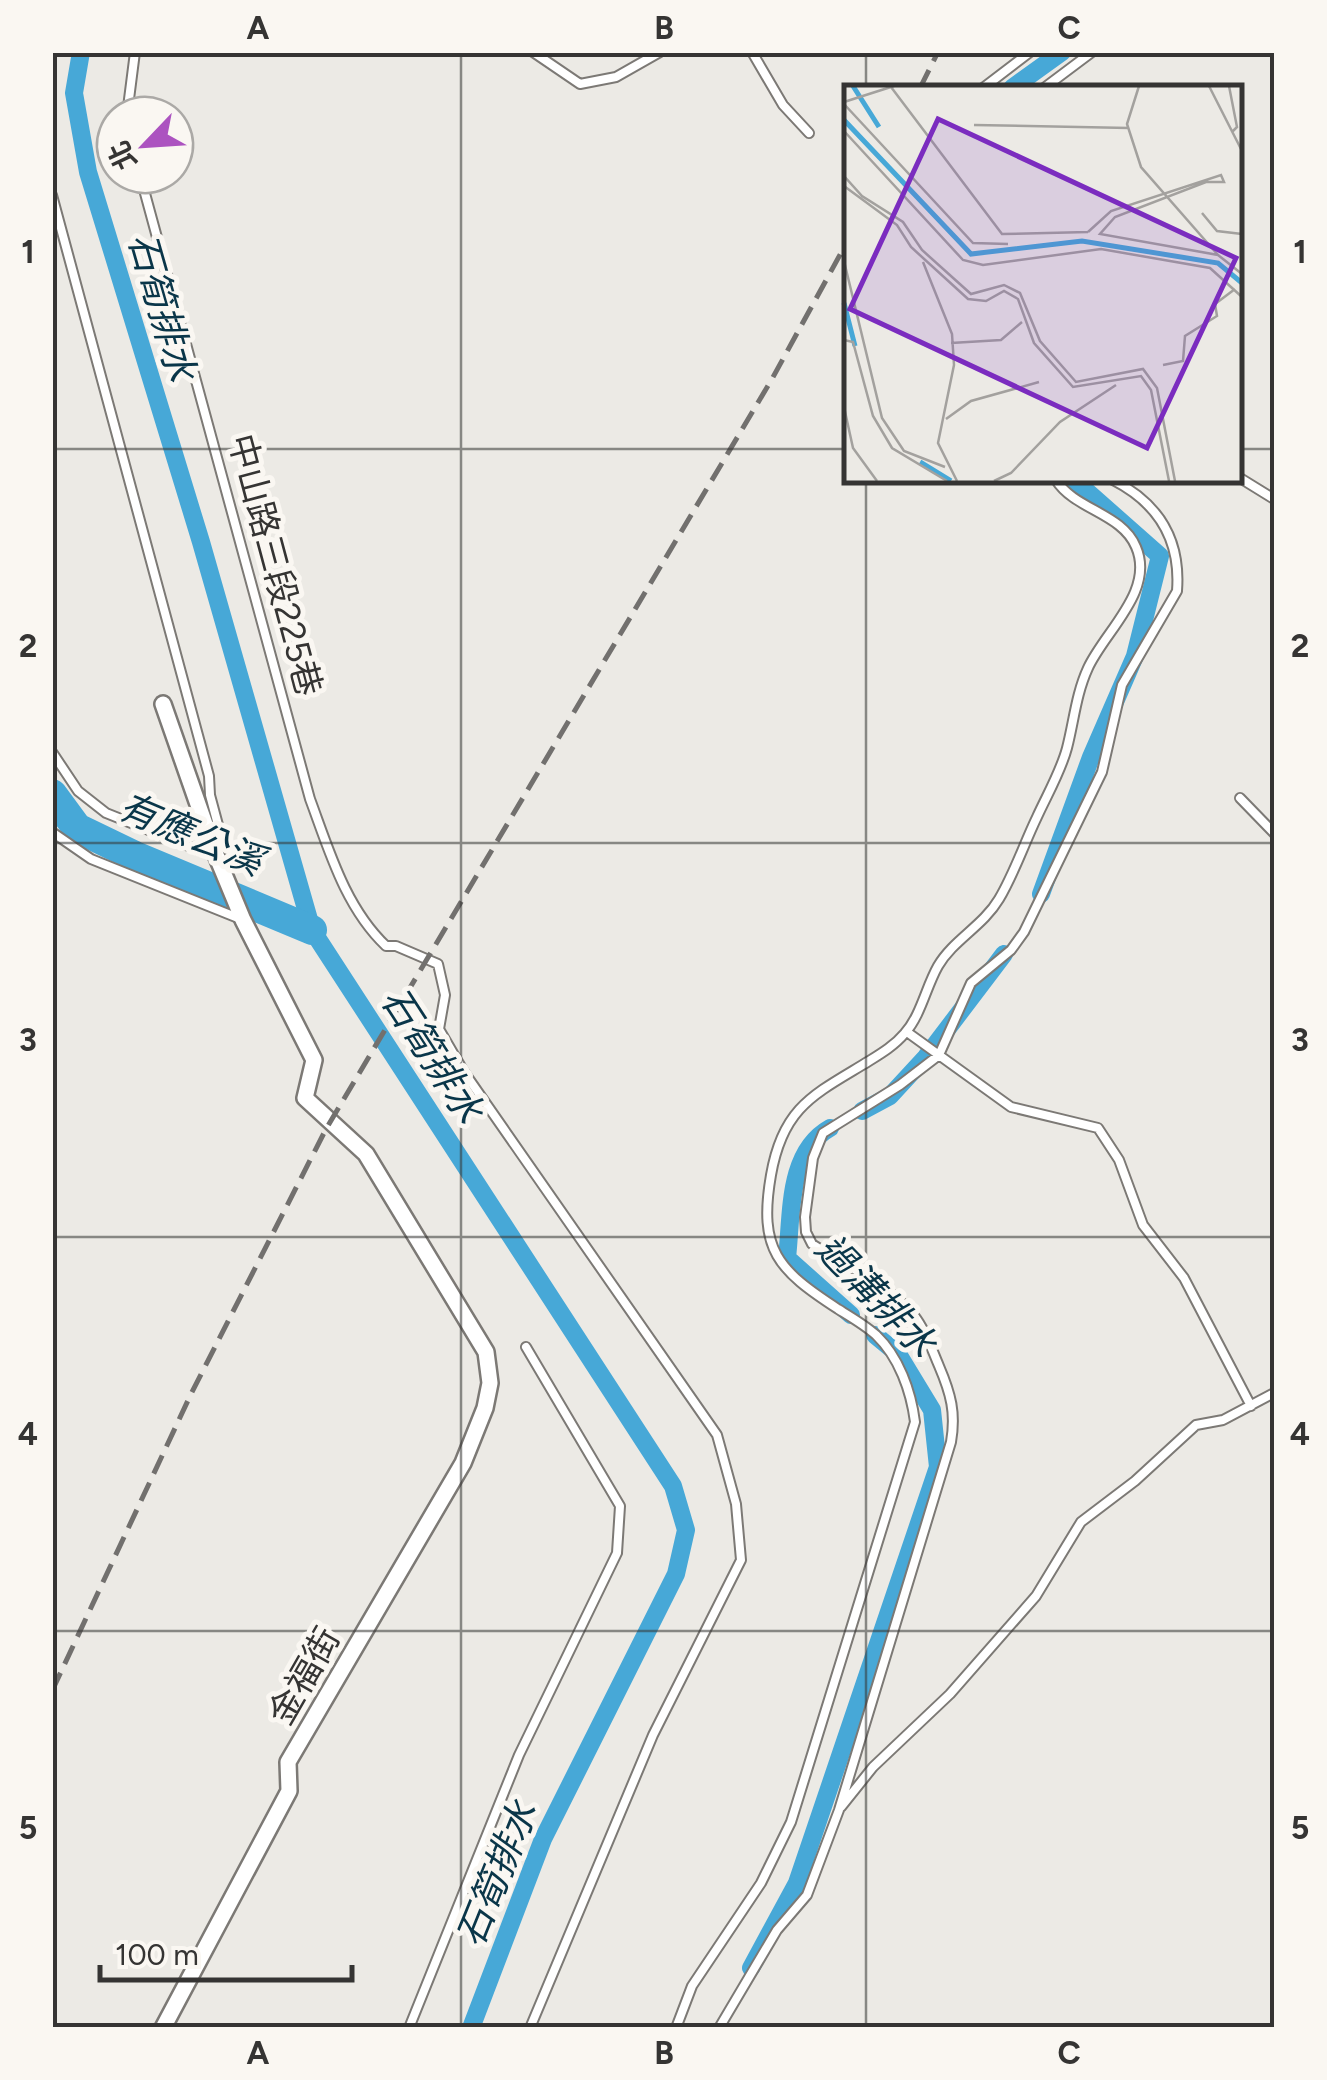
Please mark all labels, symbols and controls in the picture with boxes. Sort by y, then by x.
text: A [247,9,270,47]
text: B [654,9,674,47]
text: C [1057,9,1081,47]
inset map [844,85,1242,482]
north arrow [95,95,195,195]
text: 北 [101,136,144,175]
water label: 石筍排水 [119,228,206,388]
text: 1 [21,233,35,271]
text: 1 [1293,233,1307,271]
street label: 中山路三段225巷 [220,430,330,700]
text: 2 [19,627,37,665]
text: 2 [1291,627,1309,665]
water label: 有應公溪 [112,783,275,887]
water label: 石筍排水 [371,979,494,1133]
text: 3 [19,1021,37,1059]
text: 3 [1291,1021,1309,1059]
water label: 過溝排水 [807,1225,947,1368]
text: 4 [18,1415,38,1453]
text: 4 [1290,1415,1310,1453]
street label: 金福街 [260,1620,348,1732]
water label: 石筍排水 [447,1793,548,1953]
text: 5 [19,1809,37,1847]
text: 5 [1291,1809,1309,1847]
scale bar [100,1920,352,1982]
text: 100 m [115,1936,199,1973]
text: A [247,2034,270,2072]
text: B [654,2034,674,2072]
text: C [1057,2034,1081,2072]

